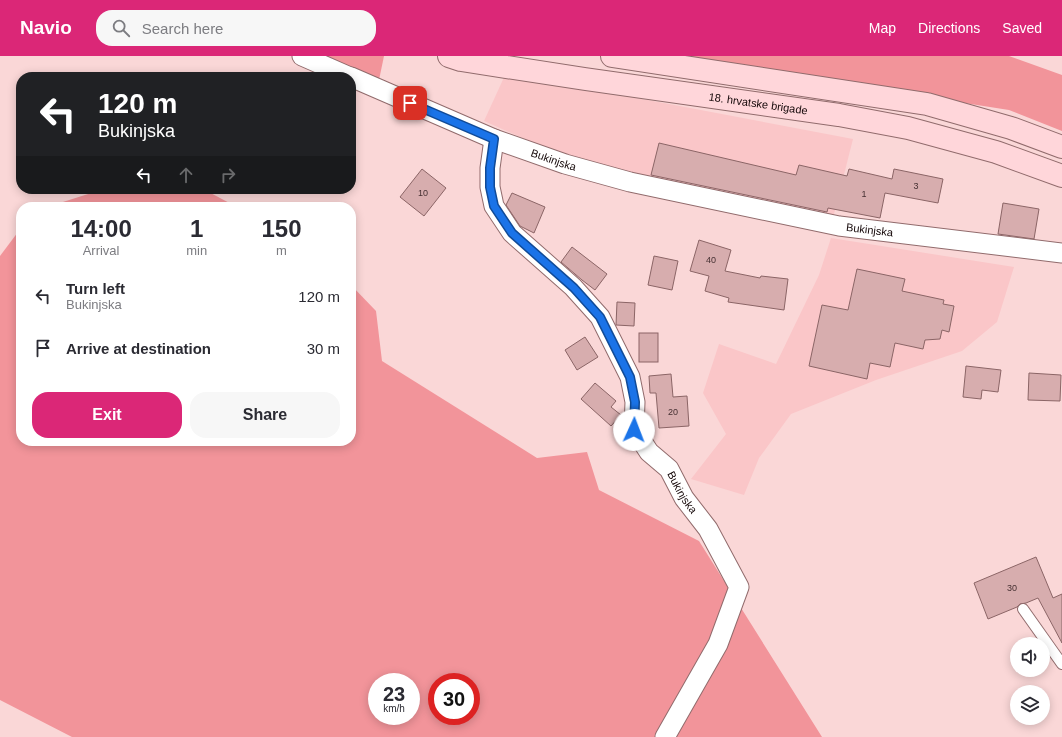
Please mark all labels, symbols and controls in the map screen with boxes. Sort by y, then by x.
search box [96,10,376,46]
text: Navio [20,17,72,38]
icon: search [110,17,132,39]
text: Search here [142,20,223,37]
text: Map [869,20,896,36]
text: Directions [918,20,980,36]
text: Saved [1002,20,1042,36]
pin [393,86,427,120]
icon: left [32,88,84,140]
text: 120 m [98,88,177,119]
street label: 18. hrvatske brigade [708,91,808,116]
icon: arrive [399,92,421,114]
text: Bukinjska [98,121,175,141]
street label: Bukinjska [529,146,578,173]
icon: left [133,164,155,186]
icon: ahead [175,164,197,186]
icon: right [217,164,239,186]
house number: 3 [913,181,919,191]
house number: 10 [418,188,428,198]
house number: 1 [861,189,867,199]
text: 14:00 [70,215,132,242]
text: 1 [190,215,203,242]
text: 150 [262,215,302,242]
street label: Bukinjska [846,221,895,239]
text: Arrival [83,243,120,258]
text: min [186,243,207,258]
text: m [276,243,287,258]
house number: 40 [706,255,716,265]
text: Turn left [66,280,125,297]
icon: left [32,285,54,307]
text: 120 m [298,288,340,305]
text: Bukinjska [66,297,122,312]
icon: arrive [32,337,54,359]
text: Arrive at destination [66,340,211,357]
text: 30 m [307,340,340,357]
button: Exit [32,392,182,438]
button: Share [190,392,340,438]
house number: 20 [668,407,678,417]
position arrow [613,409,655,451]
street label: Bukinjska [665,469,700,516]
house number: 30 [1007,583,1017,593]
map controls [1010,637,1050,725]
button: sound [1010,637,1050,677]
speed limit sign: 30 [428,673,480,725]
text: 23 [383,683,405,705]
button: layers [1010,685,1050,725]
text: km/h [383,703,405,714]

